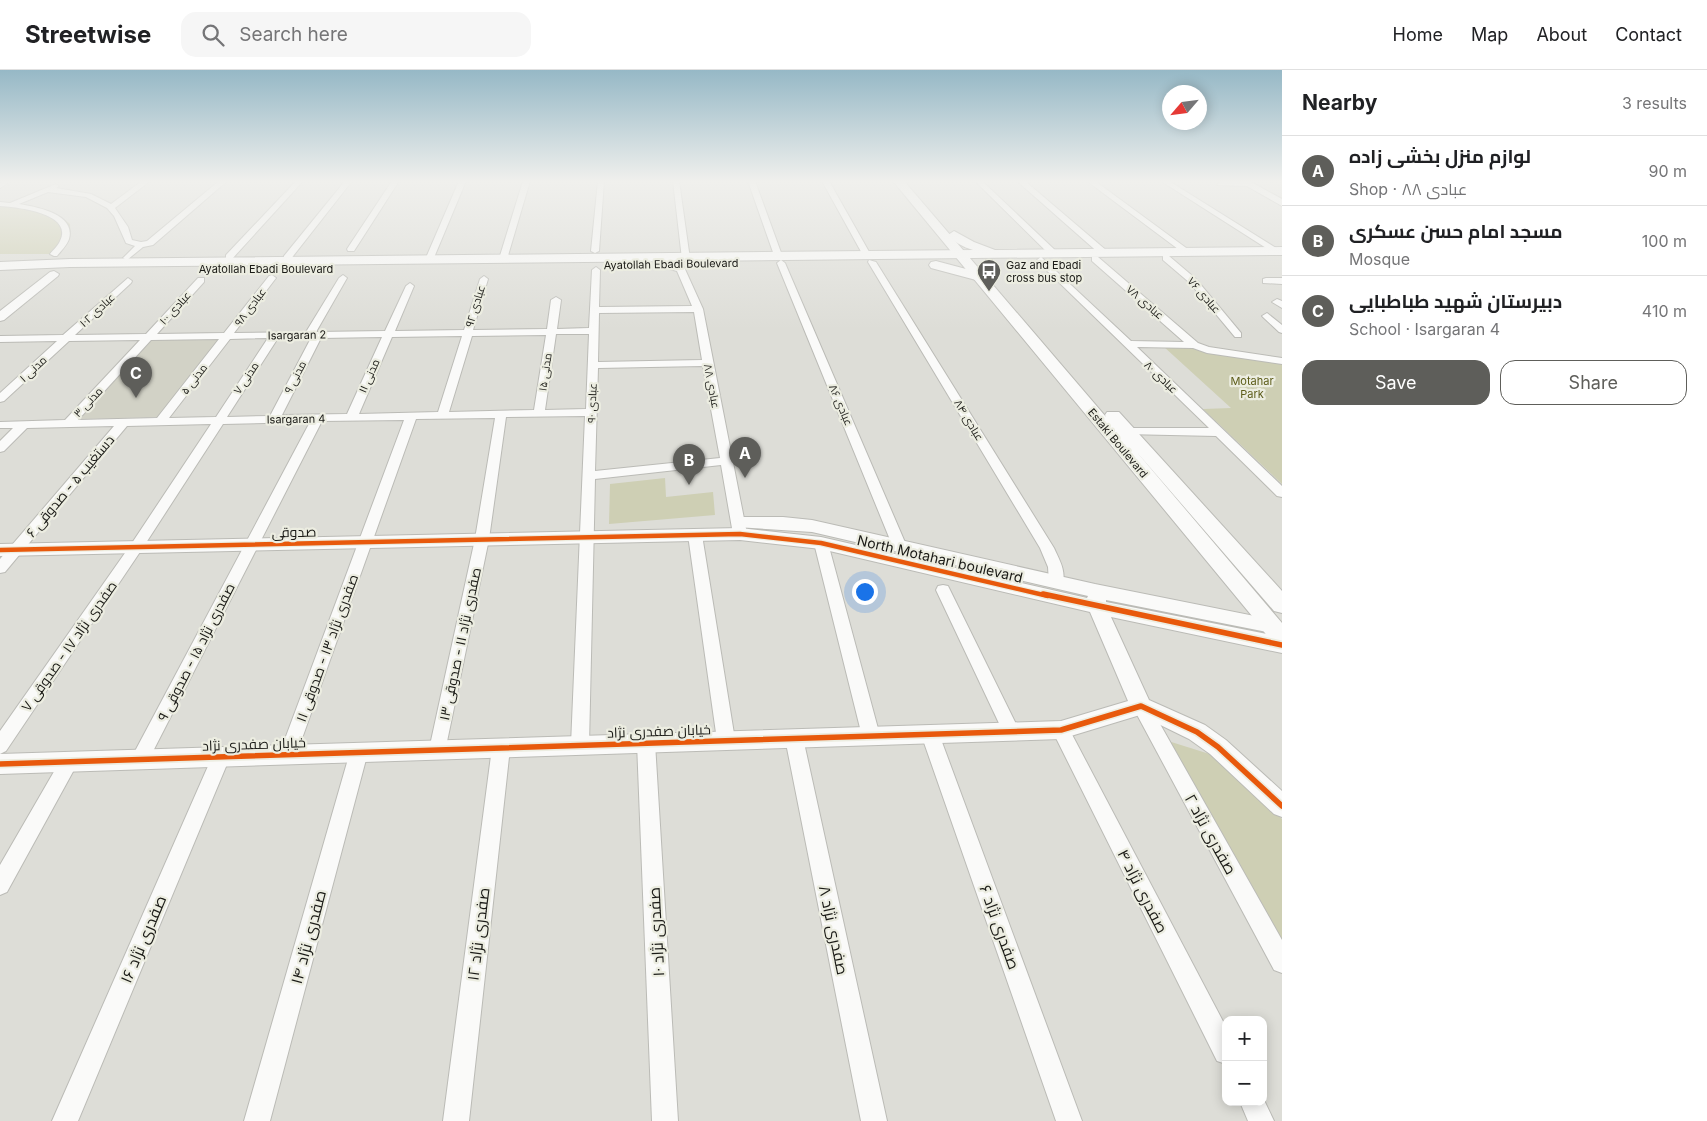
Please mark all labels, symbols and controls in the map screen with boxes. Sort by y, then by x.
search box [181,12,531,57]
text: Streetwise [25,20,151,49]
icon: search [199,21,227,49]
text: Search here [239,23,348,46]
text: Home [1393,24,1443,45]
text: Map [1471,24,1508,45]
text: About [1536,24,1587,45]
text: Contact [1615,24,1682,45]
north arrow [1162,85,1207,130]
text: Nearby [1302,90,1377,115]
text: 3 results [1622,93,1687,113]
text: لوازم منزل بخشی زاده [1349,145,1531,168]
text: A [1312,161,1324,181]
text: 90 m [1648,161,1687,181]
text: Shop · عبادی ۸۸ [1349,179,1467,199]
text: مسجد امام حسن عسکری [1349,220,1563,243]
text: B [1313,231,1323,251]
text: 100 m [1642,231,1687,251]
text: Mosque [1349,249,1410,269]
street label: Ayatollah Ebadi Boulevard [604,256,738,272]
bus stop icon: Gaz and Ebadi cross bus stop [976,258,1002,292]
place label: Gaz and Ebadi cross bus stop [1006,258,1083,285]
street label: Ayatollah Ebadi Boulevard [199,262,333,276]
street label: عبادی ۷۶ [1184,274,1224,316]
street label: عبادی ۷۸ [1123,282,1167,322]
street label: عبادی ۹۲ [462,283,488,329]
street label: عبادی ۹۸ [231,285,269,329]
street label: عبادی ۱۰۰ [156,288,194,328]
street label: عبادی ۱۰۲ [76,290,118,330]
text: دبیرستان شهید طباطبایی [1349,290,1562,313]
text: C [1312,301,1324,321]
text: 410 m [1642,301,1687,321]
text: School · Isargaran 4 [1349,319,1500,339]
street label: Isargaran 2 [268,327,326,343]
street label: مدنی ۱۵ [535,352,555,392]
street label: مدنی ۱ [16,353,50,385]
pin: C [120,357,152,398]
street label: مدنی ۱۱ [355,357,383,395]
street label: مدنی ۹ [281,358,309,396]
street label: عبادی ۸۰ [1141,358,1181,396]
street label: مدنی ۷ [230,359,262,397]
button: Save [1302,360,1490,405]
button: Share [1500,360,1687,405]
street label: مدنی ۵ [178,361,210,397]
street label: عبادی ۸۸ [701,363,723,409]
park label: Motahar Park [1230,374,1274,401]
street label: عبادی ۸۶ [826,382,856,428]
street label: عبادی ۹۰ [584,383,600,423]
street label: مدنی ۳ [71,384,105,420]
street label: عبادی ۸۴ [951,397,987,443]
street label: Estaki Boulevard [1085,405,1151,481]
street label: Isargaran 4 [266,411,326,427]
street label: دستغیب ۵ - صدوقی ۶ [22,431,117,540]
pin: A [729,437,761,478]
pin: B [673,444,705,485]
street label: صدوقی [271,523,316,540]
street label: North Motahari boulevard [856,531,1025,586]
street label: صفدری نژاد ۱۱ - صدوقی ۱۳ [435,566,484,722]
street label: صفدری نژاد ۱۳ - صدوقی ۱۱ [292,572,361,724]
street label: صفدری نژاد ۱۷ - صدوقی ۷ [17,577,120,714]
your location [852,579,878,605]
street label: صفدری نژاد ۱۵ - صدوقی ۹ [153,580,238,724]
street label: خیابان صفدری نژاد [607,720,711,741]
street label: خیابان صفدری نژاد [202,733,306,754]
street label: صفدری نژاد ۲ [1180,790,1241,878]
street label: صفدری نژاد ۴ [1112,846,1173,937]
street label: صفدری نژاد ۶ [975,882,1024,972]
street label: صفدری نژاد ۸ [814,884,853,977]
street label: صفدری نژاد ۱۲ [462,886,495,982]
street label: صفدری نژاد ۱۰ [644,887,669,977]
street label: صفدری نژاد ۱۴ [286,888,331,986]
street label: صفدری نژاد ۱۶ [116,892,171,986]
map controls [1222,1016,1267,1106]
button: + [1222,1016,1267,1061]
button: − [1222,1061,1267,1106]

